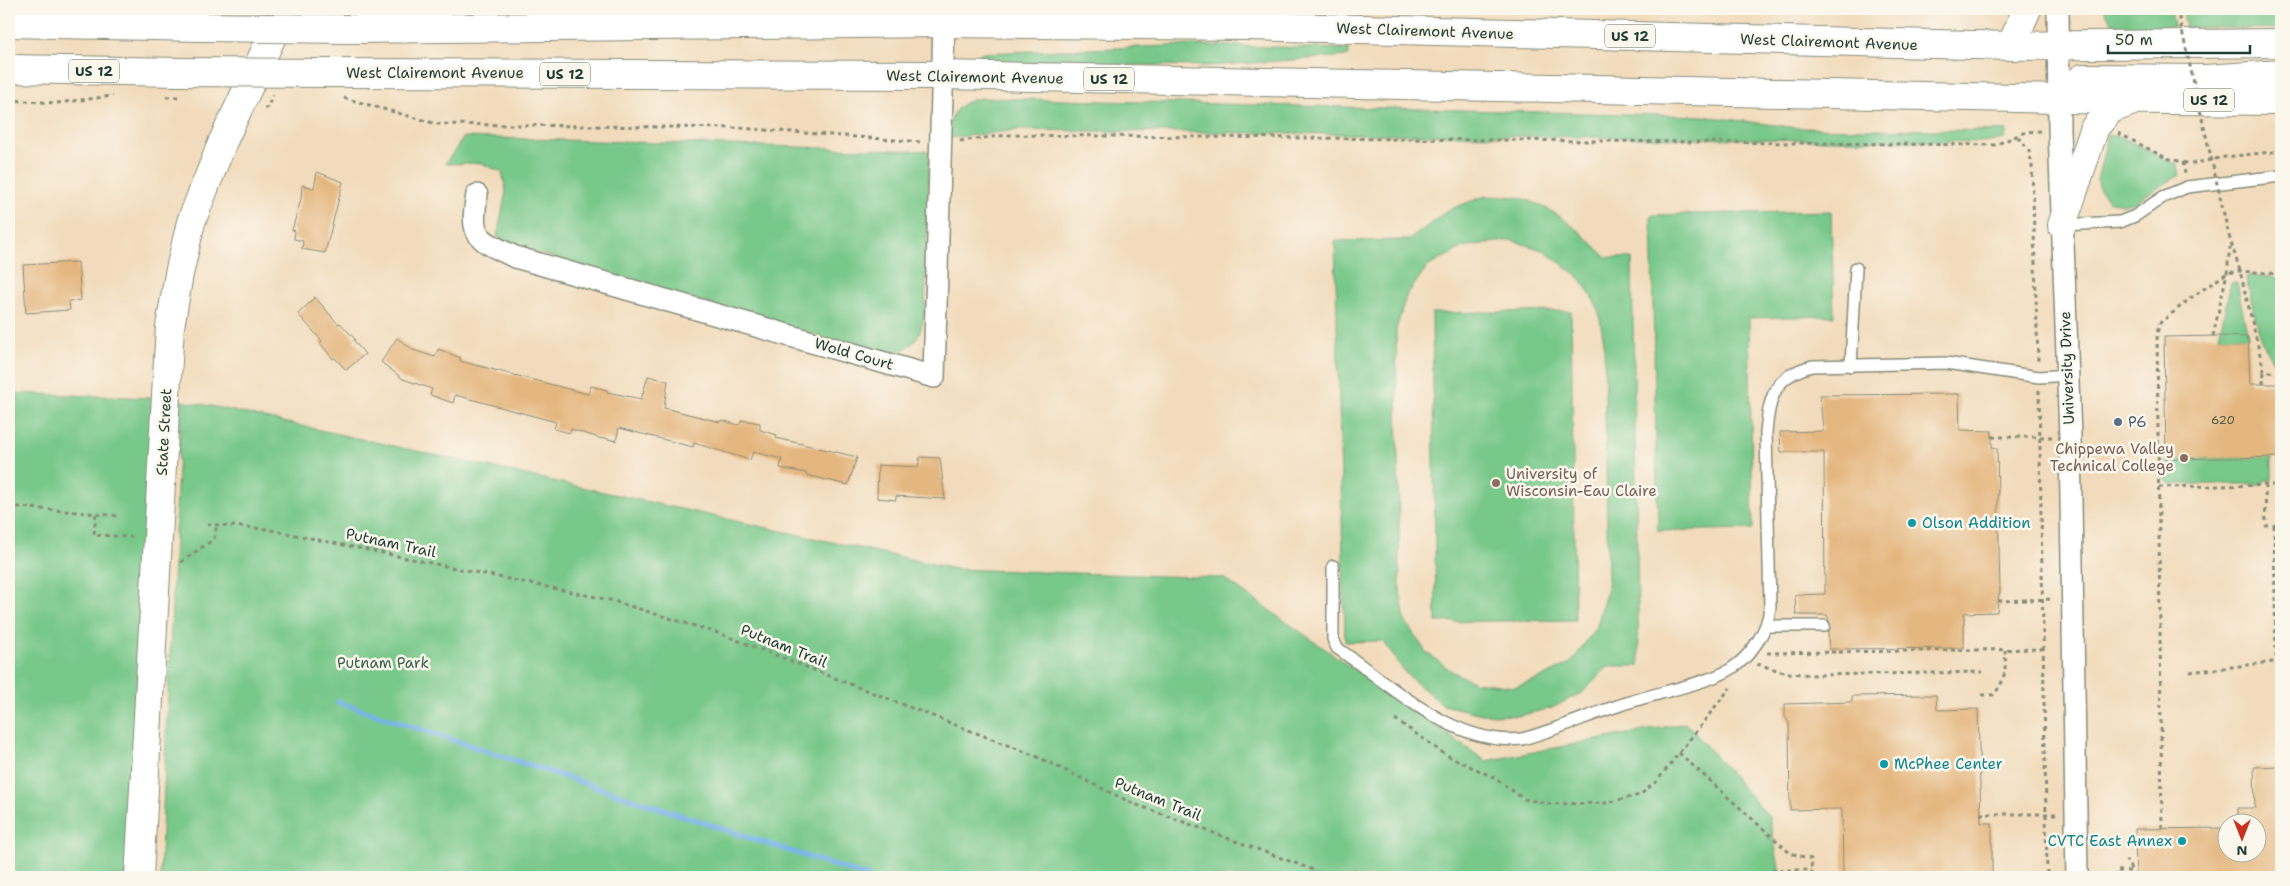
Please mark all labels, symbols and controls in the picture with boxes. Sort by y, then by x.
street label: West Clairemont Avenue [1336,18,1514,44]
scale bar [2108,22,2250,54]
road number: US 12 [1605,24,1655,48]
street label: West Clairemont Avenue [1740,29,1918,55]
text: 50 m [2115,30,2153,50]
road number: US 12 [69,59,119,82]
road number: US 12 [540,62,590,86]
street label: West Clairemont Avenue [346,63,524,83]
street label: West Clairemont Avenue [886,65,1064,89]
road number: US 12 [1084,68,1134,90]
road number: US 12 [2184,88,2234,112]
street label: University Drive [2055,311,2079,425]
street label: Wold Court [812,333,896,375]
street label: State Street [152,388,176,476]
place label: P6 [2128,412,2147,432]
house number: 620 [2211,412,2235,428]
marker: P6 [2112,416,2124,428]
place label: Chippewa Valley Technical College [2050,439,2174,476]
marker: Chippewa Valley Technical College [2178,452,2190,464]
place label: University of Wisconsin-Eau Claire [1506,464,1657,501]
marker: University of Wisconsin-Eau Claire [1490,477,1502,489]
place label: Olson Addition [1922,513,2030,533]
marker: Olson Addition [1906,517,1918,529]
street label: Putnam Trail [344,524,438,562]
street label: Putnam Trail [738,620,831,673]
park label: Putnam Park [337,653,429,673]
place label: McPhee Center [1894,754,2003,774]
marker: McPhee Center [1878,758,1890,770]
street label: Putnam Trail [1112,773,1205,826]
north arrow [2218,814,2268,864]
place label: CVTC East Annex [2048,831,2172,851]
marker: CVTC East Annex [2176,835,2188,847]
text: N [2236,842,2248,860]

